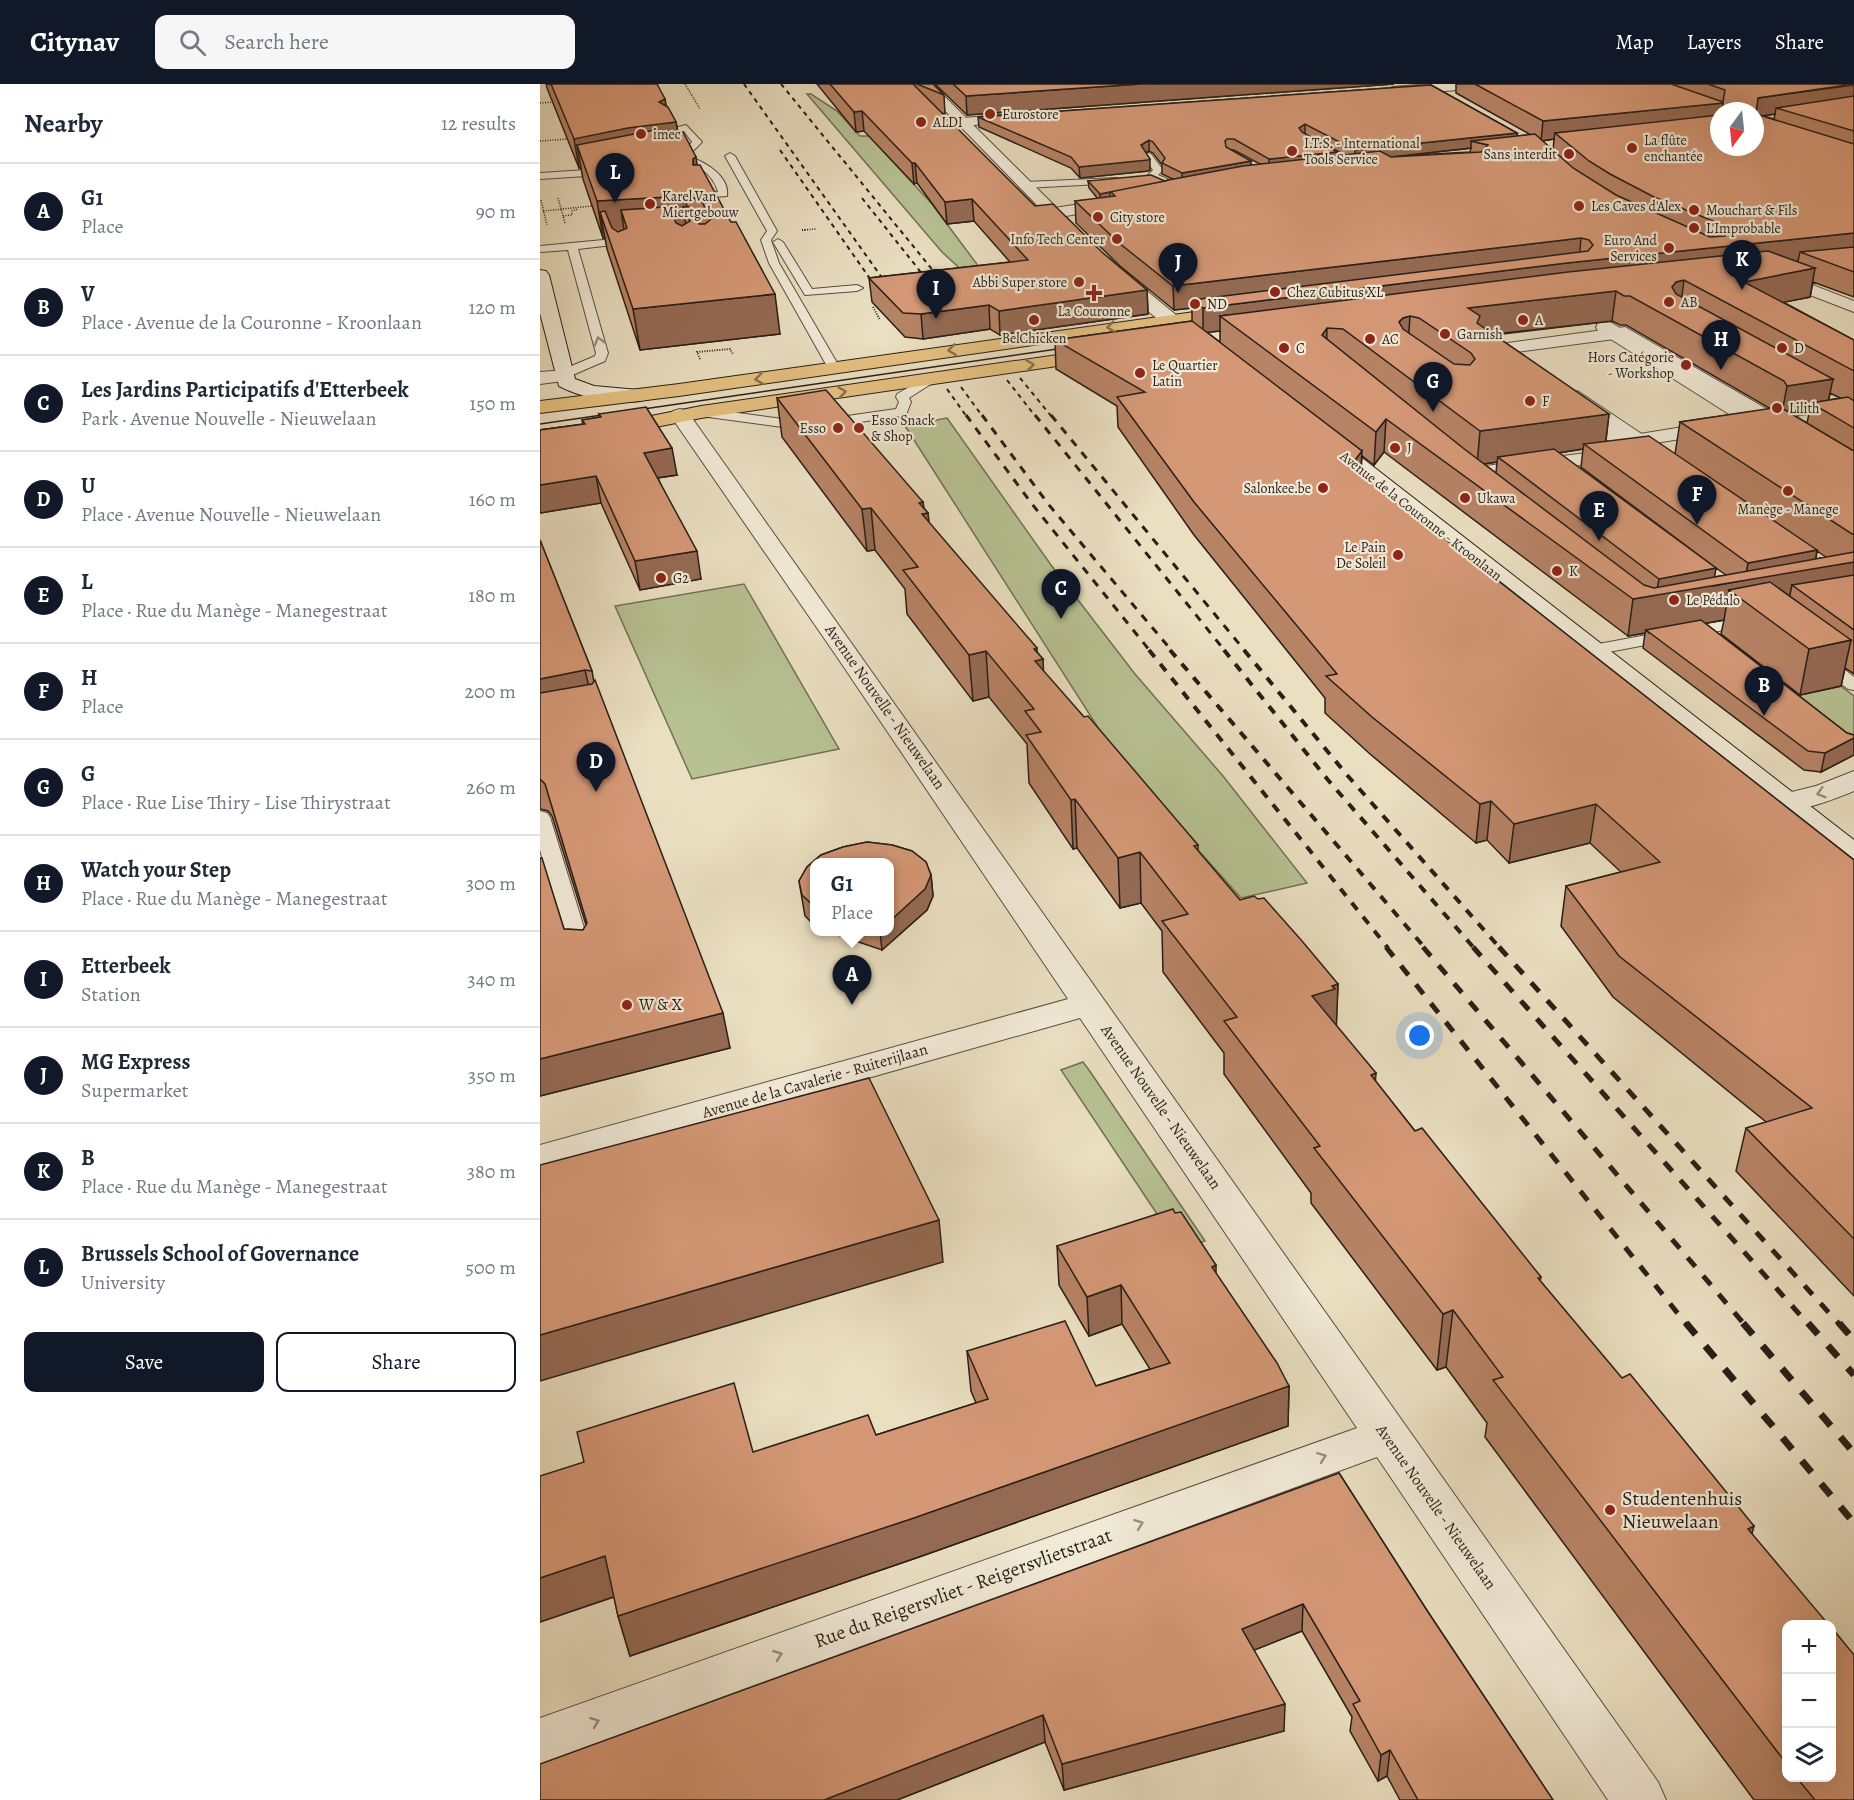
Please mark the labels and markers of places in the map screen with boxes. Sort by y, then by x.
place label: Eurostore [1002,105,1058,124]
marker: Eurostore [983,107,997,121]
place label: ALDI [932,113,963,132]
marker: ALDI [914,115,928,129]
place label: imec [653,125,681,144]
marker: imec [634,127,648,141]
place label: La flûte enchantée [1644,131,1703,166]
place label: I.T.S. - International Tools Service [1304,134,1420,169]
marker: La flûte enchantée [1625,141,1639,155]
marker: I.T.S. - International Tools Service [1285,144,1299,158]
place label: Sans interdit [1483,145,1557,164]
marker: Sans interdit [1562,147,1576,161]
pin: L [596,154,634,203]
place label: Karel Van Miertgebouw [662,187,739,222]
marker: Karel Van Miertgebouw [643,197,657,211]
place label: Les Caves d'Alex [1591,197,1681,216]
marker: Les Caves d'Alex [1572,199,1586,213]
place label: Mouchart & Fils [1706,201,1797,220]
marker: Mouchart & Fils [1687,203,1701,217]
place label: City store [1110,208,1165,227]
marker: City store [1091,210,1105,224]
place label: L'Improbable [1706,219,1781,238]
marker: L'Improbable [1687,221,1701,235]
place label: Info Tech Center [1010,230,1106,249]
place label: Euro And Services [1603,231,1657,266]
marker: Info Tech Center [1110,232,1124,246]
pin: K [1722,240,1762,290]
marker: Euro And Services [1662,241,1676,255]
pin: J [1158,244,1198,293]
pin: I [916,270,956,319]
place label: Abbi Super store [972,273,1067,292]
marker: Abbi Super store [1072,275,1086,289]
place label: Chez Cubitus XL [1287,283,1384,302]
marker: Chez Cubitus XL [1268,285,1282,299]
marker: La Couronne [1087,286,1101,300]
place label: AB [1680,293,1698,312]
place label: ND [1207,295,1227,314]
marker: AB [1662,295,1676,309]
marker: ND [1188,297,1202,311]
place label: La Couronne [1057,302,1131,321]
place label: A [1534,311,1544,330]
marker: BelChicken [1027,313,1041,327]
marker: A [1516,313,1530,327]
pin: H [1702,320,1740,370]
place label: Garnish [1457,325,1503,344]
marker: Garnish [1438,327,1452,341]
place label: BelChicken [1002,329,1067,348]
place label: AC [1381,330,1399,349]
marker: AC [1363,332,1377,346]
place label: C [1296,339,1305,358]
place label: D [1794,339,1804,358]
marker: C [1277,341,1291,355]
marker: D [1775,341,1789,355]
place label: Hors Catégorie - Workshop [1587,348,1674,383]
place label: Le Quartier Latin [1152,356,1218,391]
marker: Hors Catégorie - Workshop [1679,358,1693,372]
pin: G [1414,362,1452,412]
marker: Le Quartier Latin [1133,366,1147,380]
place label: F [1542,392,1549,411]
marker: F [1523,394,1537,408]
place label: Lilith [1789,399,1820,418]
marker: Lilith [1770,401,1784,415]
place label: Esso Snack & Shop [871,411,935,446]
place label: Esso [799,419,826,438]
marker: Esso [831,421,845,435]
marker: Esso Snack & Shop [852,421,866,435]
place label: J [1407,439,1412,458]
marker: J [1388,441,1402,455]
pin: F [1678,476,1716,525]
place label: Salonkee.be [1243,479,1311,498]
marker: Salonkee.be [1316,481,1330,495]
marker: Manège - Manege [1781,484,1795,498]
place label: Ukawa [1477,489,1516,508]
marker: Ukawa [1458,491,1472,505]
pin: E [1580,492,1618,541]
place label: Manège - Manege [1738,500,1838,519]
place label: Le Pain De Soleil [1336,538,1387,573]
marker: Le Pain De Soleil [1391,548,1405,562]
place label: K [1569,562,1578,581]
marker: K [1550,564,1564,578]
place label: G2 [673,569,689,588]
pin: C [1042,570,1080,619]
marker: G2 [654,571,668,585]
place label: Le Pédalo [1686,591,1740,610]
marker: Le Pédalo [1667,593,1681,607]
pin: B [1744,666,1784,716]
pin: D [576,742,616,792]
pin: A [832,956,872,1005]
place label: W & X [638,994,682,1016]
marker: W & X [620,998,634,1012]
place label: Studentenhuis Nieuwelaan [1622,1485,1742,1535]
marker: Studentenhuis Nieuwelaan [1603,1503,1617,1517]

